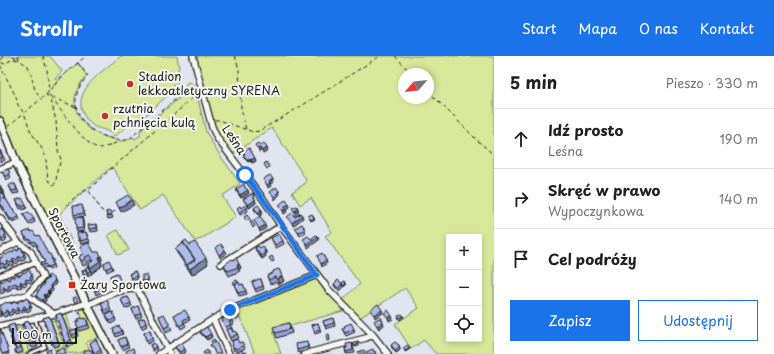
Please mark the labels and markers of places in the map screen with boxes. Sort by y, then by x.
place label: Stadion lekkoatletyczny SYRENA [138,67,280,99]
marker: Stadion lekkoatletyczny SYRENA [125,79,135,89]
place label: rzutnia pchnięcia kulą [113,99,196,131]
marker: rzutnia pchnięcia kulą [100,111,110,121]
place label: Żary Sportowa [80,275,167,293]
marker: Żary Sportowa [67,280,77,290]

